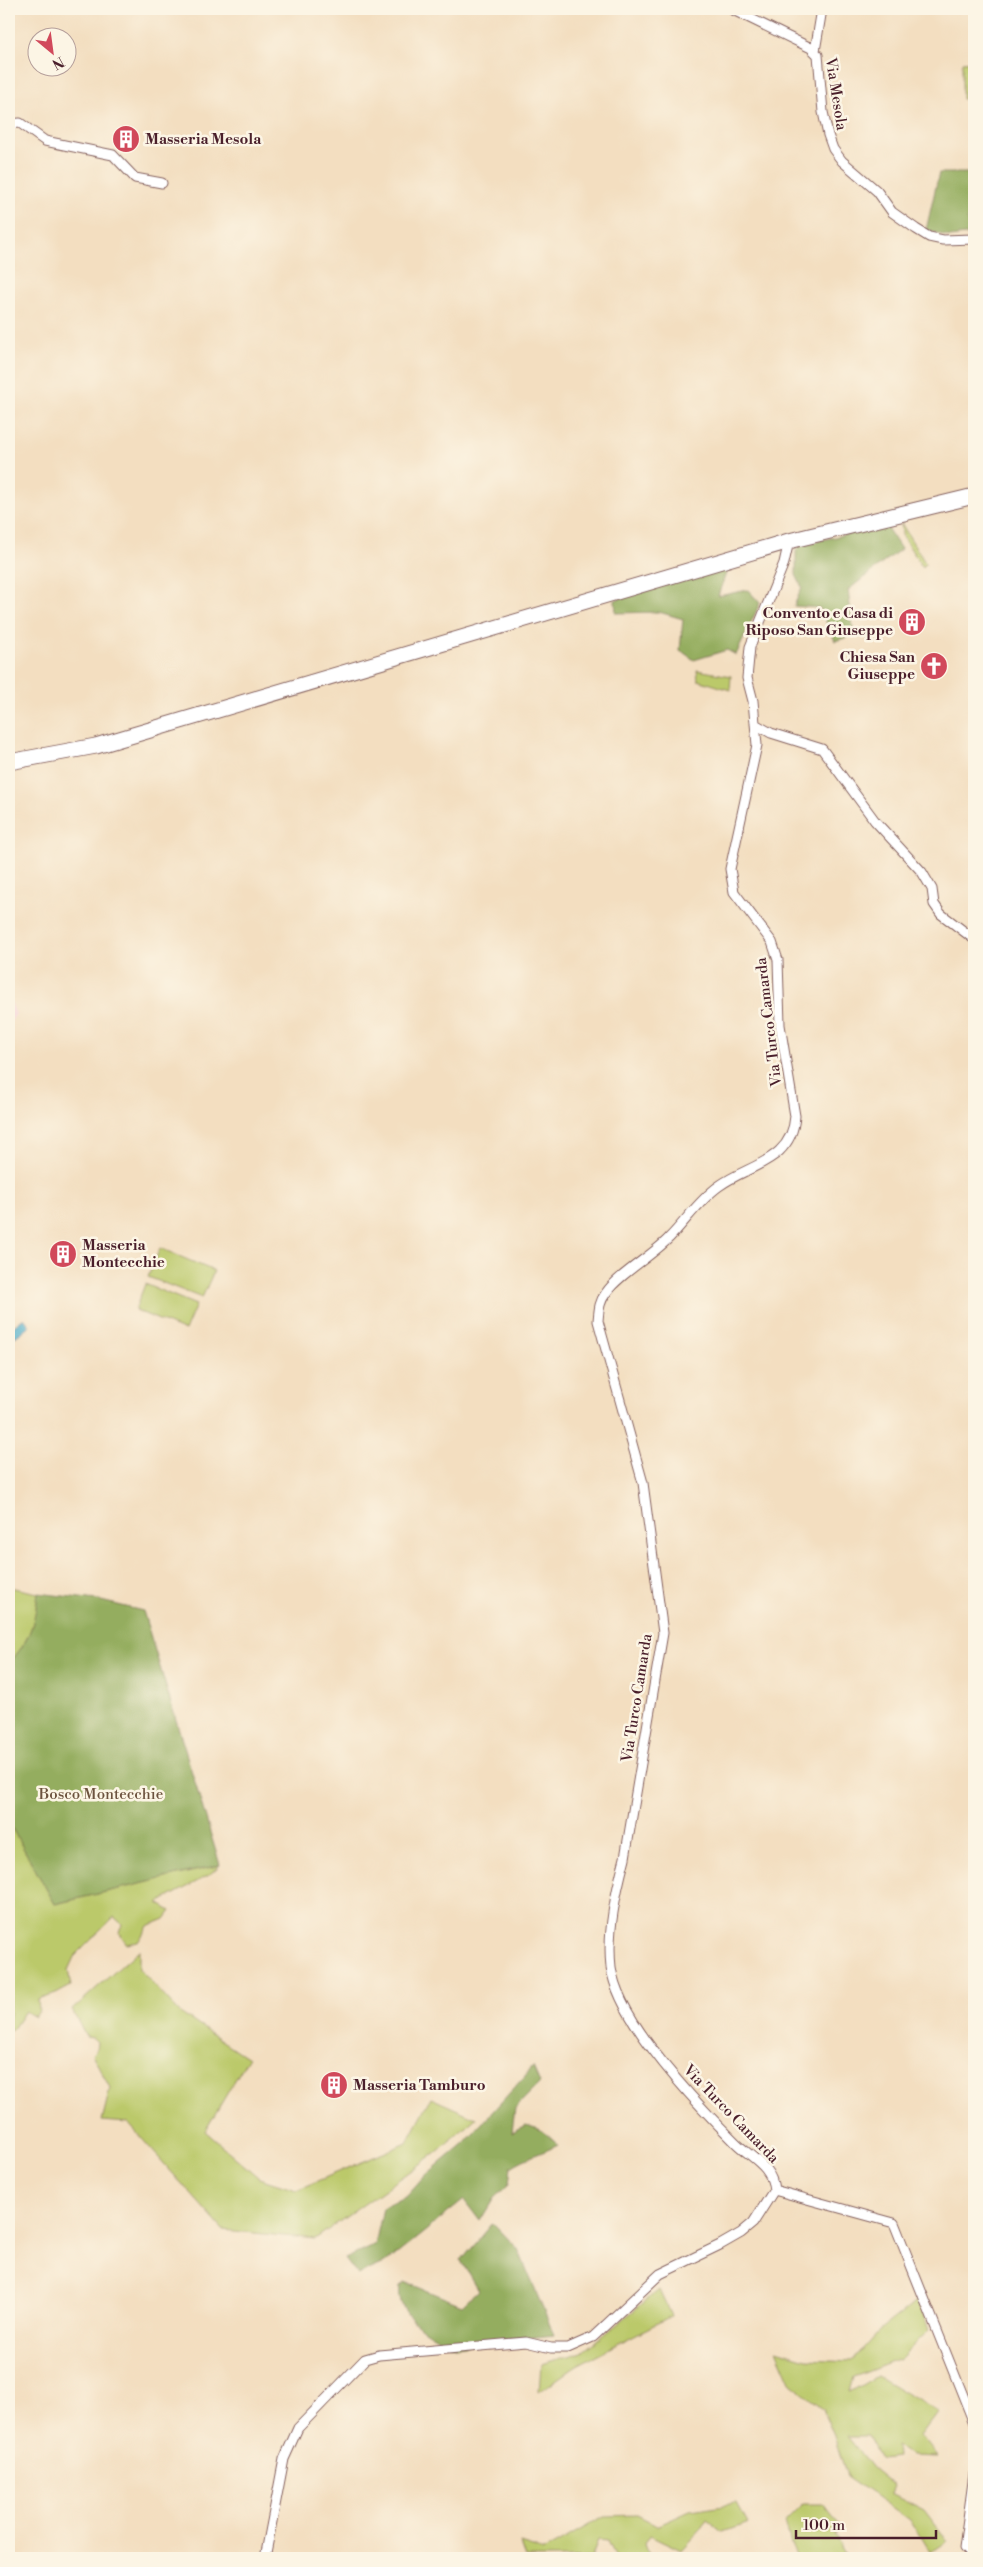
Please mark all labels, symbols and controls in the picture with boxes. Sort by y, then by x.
north arrow [28,28,78,78]
text: N [49,52,67,73]
street label: Via Mesola [821,55,851,132]
building icon: Masseria Mesola [111,124,141,154]
place label: Masseria Mesola [145,130,262,149]
place label: Convento e Casa di Riposo San Giuseppe [745,604,893,640]
building icon: Convento e Casa di Riposo San Giuseppe [897,607,927,637]
place label: Chiesa San Giuseppe [839,648,916,684]
church icon: Chiesa San Giuseppe [919,651,949,681]
street label: Via Turco Camarda [752,956,786,1089]
place label: Masseria Montecchie [82,1236,165,1272]
building icon: Masseria Montecchie [48,1239,78,1269]
street label: Via Turco Camarda [617,1632,657,1765]
park label: Bosco Montecchie [38,1785,163,1804]
street label: Via Turco Camarda [678,2060,783,2168]
building icon: Masseria Tamburo [319,2070,349,2100]
place label: Masseria Tamburo [353,2076,486,2095]
scale bar [796,2507,936,2539]
text: 100 m [803,2516,845,2535]

